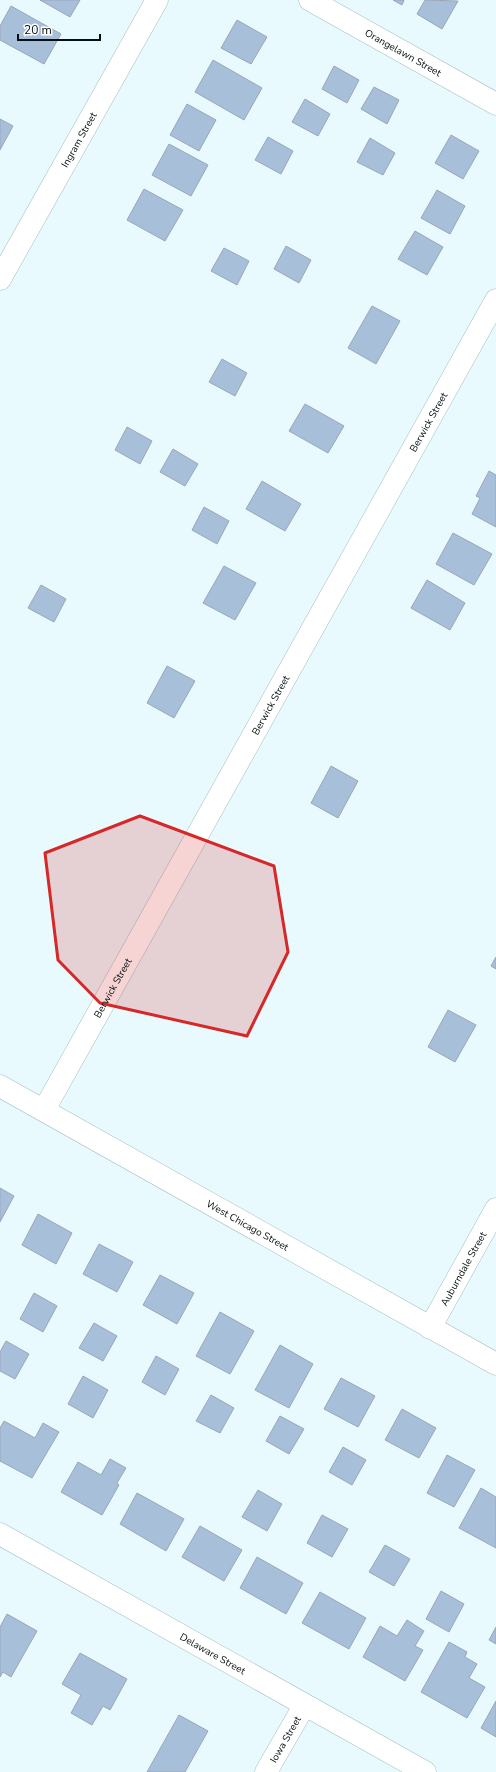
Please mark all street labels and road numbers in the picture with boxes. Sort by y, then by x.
street label: Orangelawn Street [362,26,444,80]
street label: Ingram Street [58,109,101,170]
street label: Berwick Street [407,390,451,455]
street label: Berwick Street [249,673,293,738]
street label: Berwick Street [91,955,136,1021]
street label: West Chicago Street [203,1197,292,1255]
street label: Auburndale Street [438,1229,490,1309]
street label: Delaware Street [177,1630,248,1678]
street label: Iowa Street [267,1713,305,1765]

